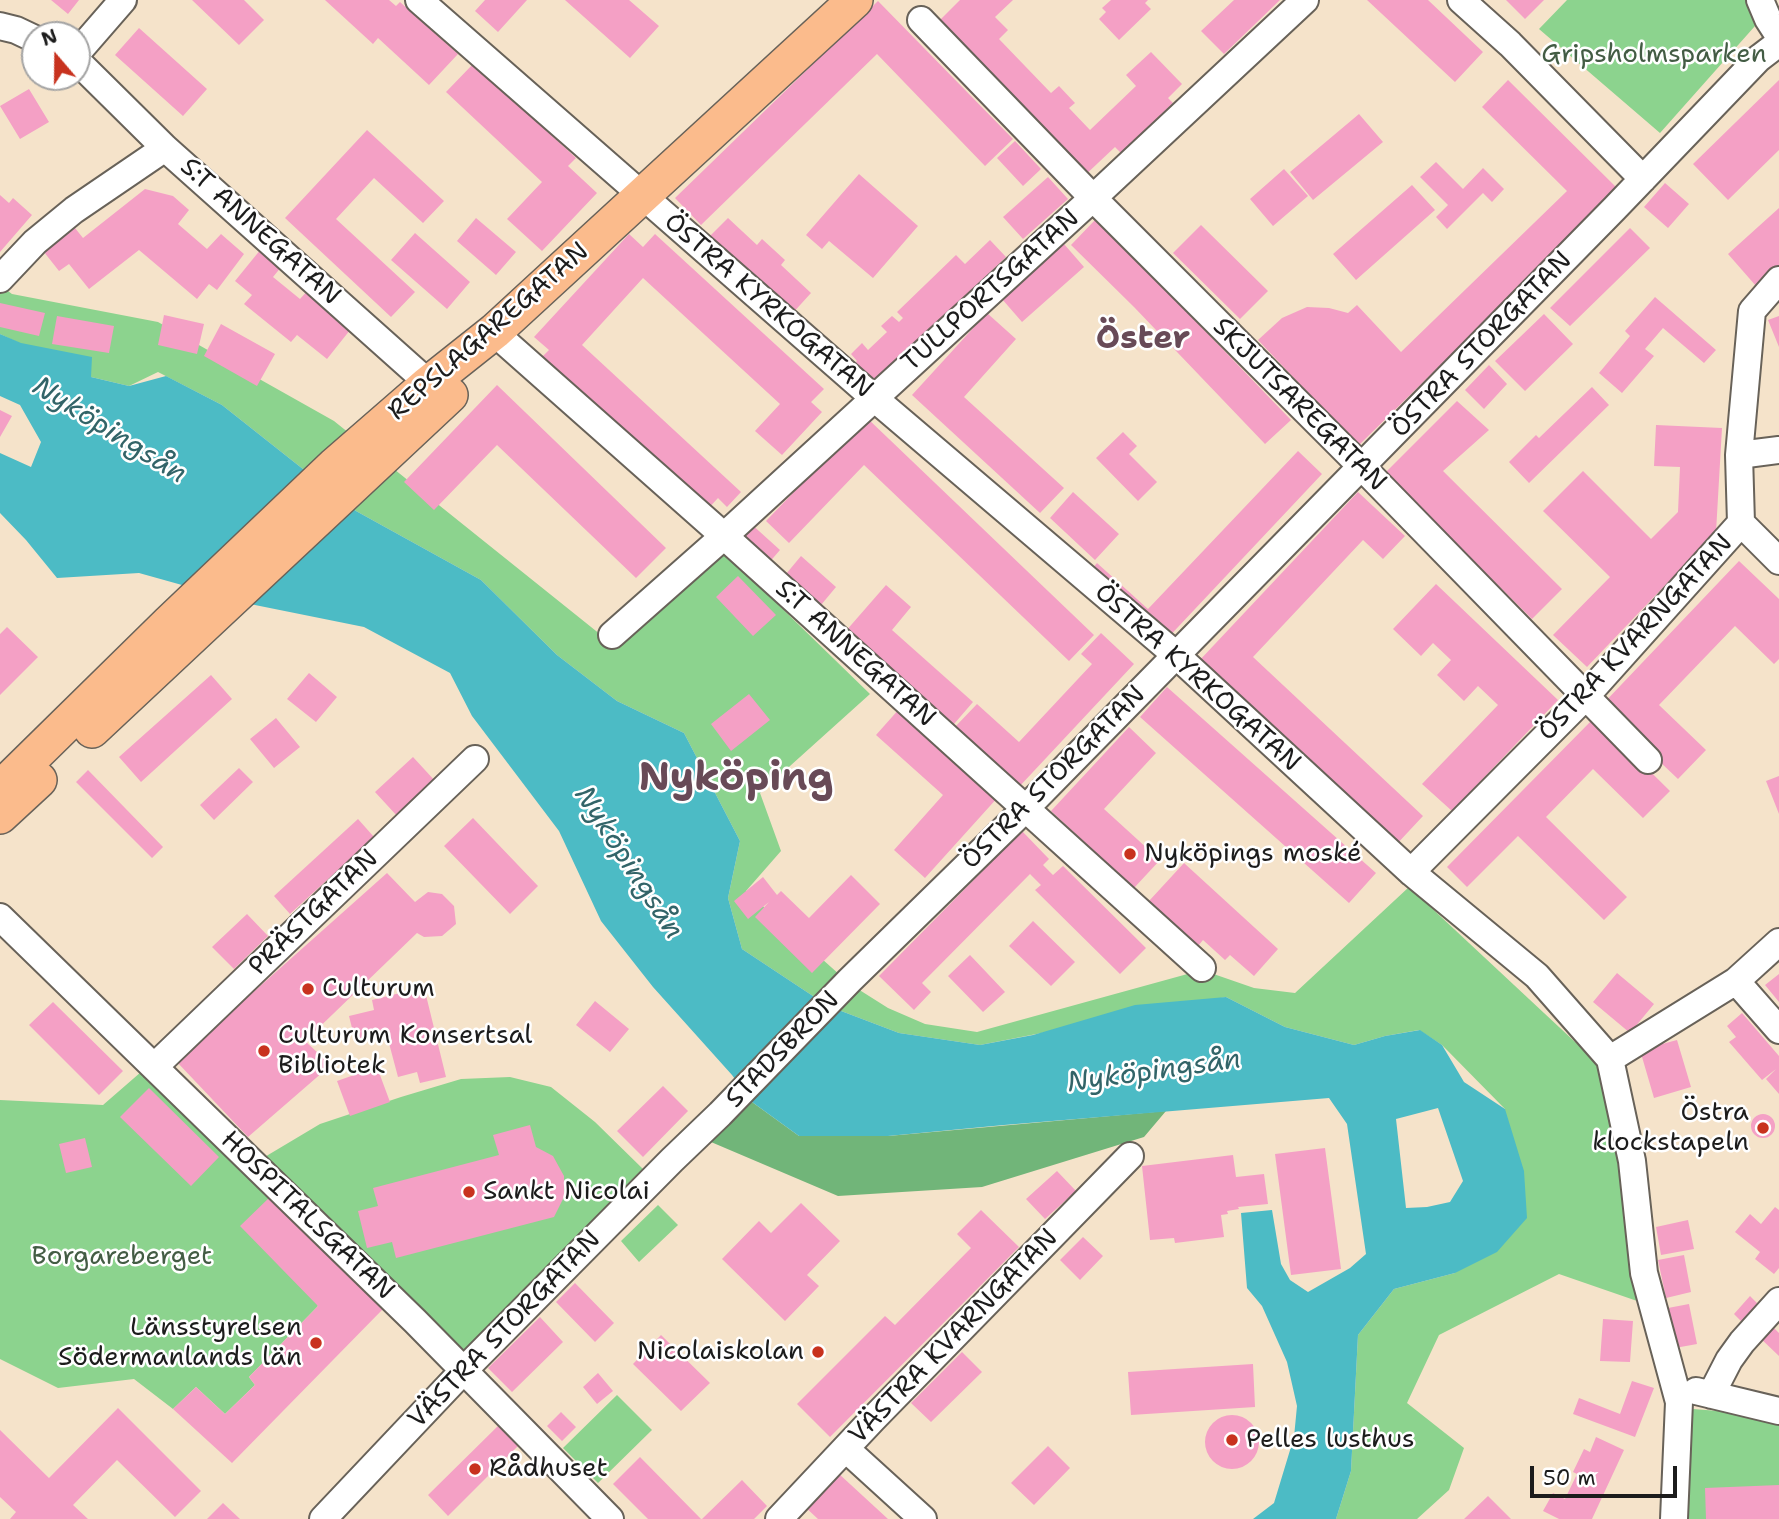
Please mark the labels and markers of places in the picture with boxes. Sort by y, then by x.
place label: Nyköpings moské [1144,838,1362,870]
marker: Nyköpings moské [1122,846,1138,862]
place label: Culturum [322,973,435,1005]
marker: Culturum [300,981,316,997]
place label: Culturum Konsertsal Bibliotek [278,1020,532,1082]
marker: Culturum Konsertsal Bibliotek [256,1043,272,1059]
place label: Östra klockstapeln [1592,1097,1749,1158]
marker: Östra klockstapeln [1755,1120,1771,1136]
place label: Sankt Nicolai [483,1176,650,1208]
marker: Sankt Nicolai [461,1184,477,1200]
place label: Länsstyrelsen Södermanlands län [58,1312,302,1374]
marker: Länsstyrelsen Södermanlands län [308,1335,324,1351]
place label: Nicolaiskolan [637,1336,804,1368]
marker: Nicolaiskolan [810,1344,826,1360]
place label: Pelles lusthus [1246,1424,1415,1456]
marker: Pelles lusthus [1224,1432,1240,1448]
place label: Rådhuset [489,1453,608,1485]
marker: Rådhuset [467,1461,483,1477]

